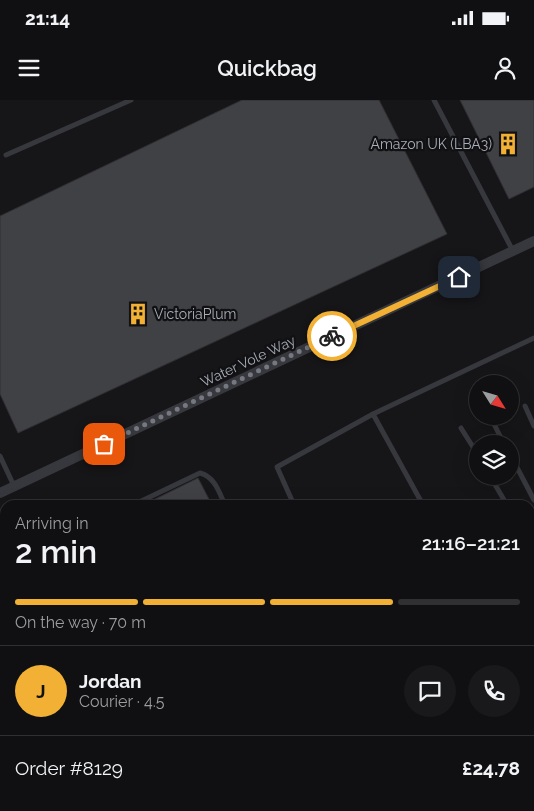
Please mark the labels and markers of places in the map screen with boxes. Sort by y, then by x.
building icon: Amazon UK (LBA3) [495,131,521,157]
place label: Amazon UK (LBA3) [371,136,492,152]
pin [438,256,480,298]
building icon: VictoriaPlum [125,301,151,327]
place label: VictoriaPlum [154,306,236,322]
pin [83,423,125,465]

